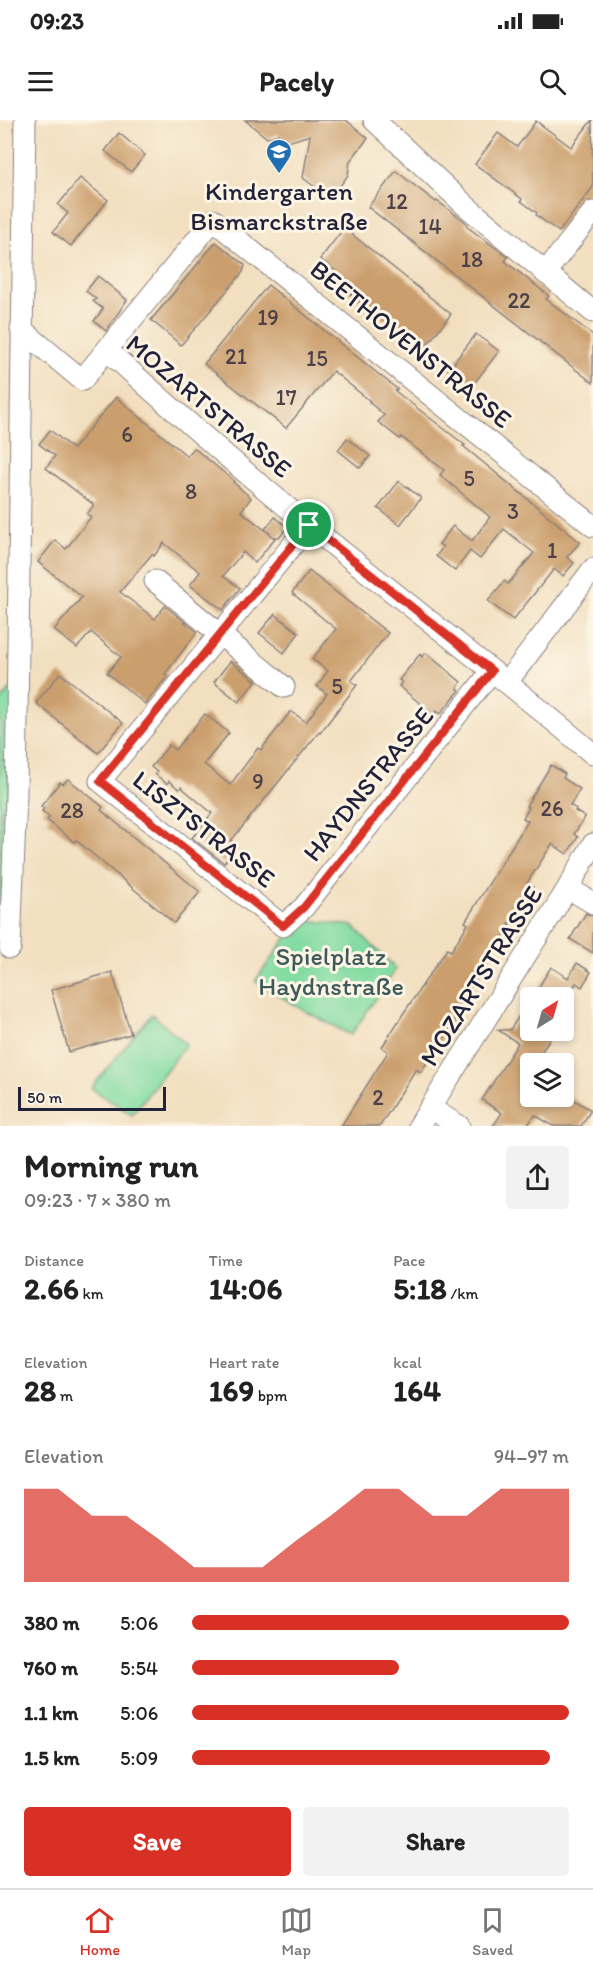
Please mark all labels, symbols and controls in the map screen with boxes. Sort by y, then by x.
text: 09:23 [30,8,84,35]
icon: menu [24,65,57,98]
text: Pacely [259,65,334,98]
icon: search [536,65,569,98]
school or university icon: Kindergarten Bismarckstraße [264,137,294,175]
place label: Kindergarten Bismarckstraße [190,175,368,237]
house number: 12 [386,188,408,215]
house number: 14 [418,213,442,240]
house number: 18 [461,246,483,273]
street label: BEETHOVENSTRASSE [304,253,518,435]
house number: 22 [507,287,531,314]
house number: 19 [257,304,279,331]
street label: MOZARTSTRASSE [120,327,298,485]
house number: 21 [225,343,247,370]
house number: 15 [306,345,328,372]
house number: 17 [275,384,297,411]
house number: 6 [121,421,133,448]
house number: 5 [463,465,475,492]
house number: 8 [185,478,197,505]
house number: 3 [507,498,519,525]
pin [283,499,334,550]
icon: arrive [292,508,325,541]
house number: 1 [547,537,557,564]
house number: 5 [331,673,343,700]
street label: HAYDNSTRASSE [296,700,440,868]
street label: LISZTSTRASSE [126,763,282,895]
house number: 9 [252,768,264,795]
house number: 26 [540,795,564,822]
house number: 28 [60,797,84,824]
street label: MOZARTSTRASSE [413,880,549,1072]
park label: Spielplatz Haydnstraße [258,940,404,1002]
north arrow [520,987,574,1041]
map controls [520,987,574,1107]
button: layers [520,1053,574,1107]
scale bar [18,1084,166,1112]
house number: 2 [372,1084,384,1111]
text: 50 m [27,1088,62,1107]
text: Morning run [24,1146,199,1185]
button: share [506,1146,569,1209]
text: 09:23 · 7 × 380 m [24,1188,171,1212]
text: Distance [24,1251,84,1270]
text: Time [209,1251,243,1270]
text: Pace [393,1251,425,1270]
text: 2.66 [24,1270,79,1307]
text: 14:06 [209,1270,282,1307]
text: 5:18 [393,1270,447,1307]
text: km [79,1284,104,1303]
text: /km [447,1284,478,1303]
text: Elevation [24,1353,88,1372]
text: Heart rate [209,1353,279,1372]
text: kcal [393,1353,422,1372]
text: 28 [24,1372,56,1409]
text: 169 [209,1372,254,1409]
text: 164 [393,1372,441,1409]
text: m [56,1386,73,1405]
text: bpm [254,1386,287,1405]
text: Elevation [24,1444,103,1468]
text: 94–97 m [494,1444,569,1468]
text: 380 m [24,1611,80,1635]
text: 5:06 [120,1611,158,1635]
text: 760 m [24,1656,78,1680]
text: 5:54 [120,1656,158,1680]
text: 1.1 km [24,1701,78,1725]
text: 5:06 [120,1701,158,1725]
text: 1.5 km [24,1746,80,1770]
text: 5:09 [120,1746,158,1770]
button: Save [24,1807,291,1876]
button: Share [303,1807,569,1876]
tab: Home [80,1904,120,1959]
tab: Map [280,1904,313,1959]
tab: Saved [472,1904,513,1959]

